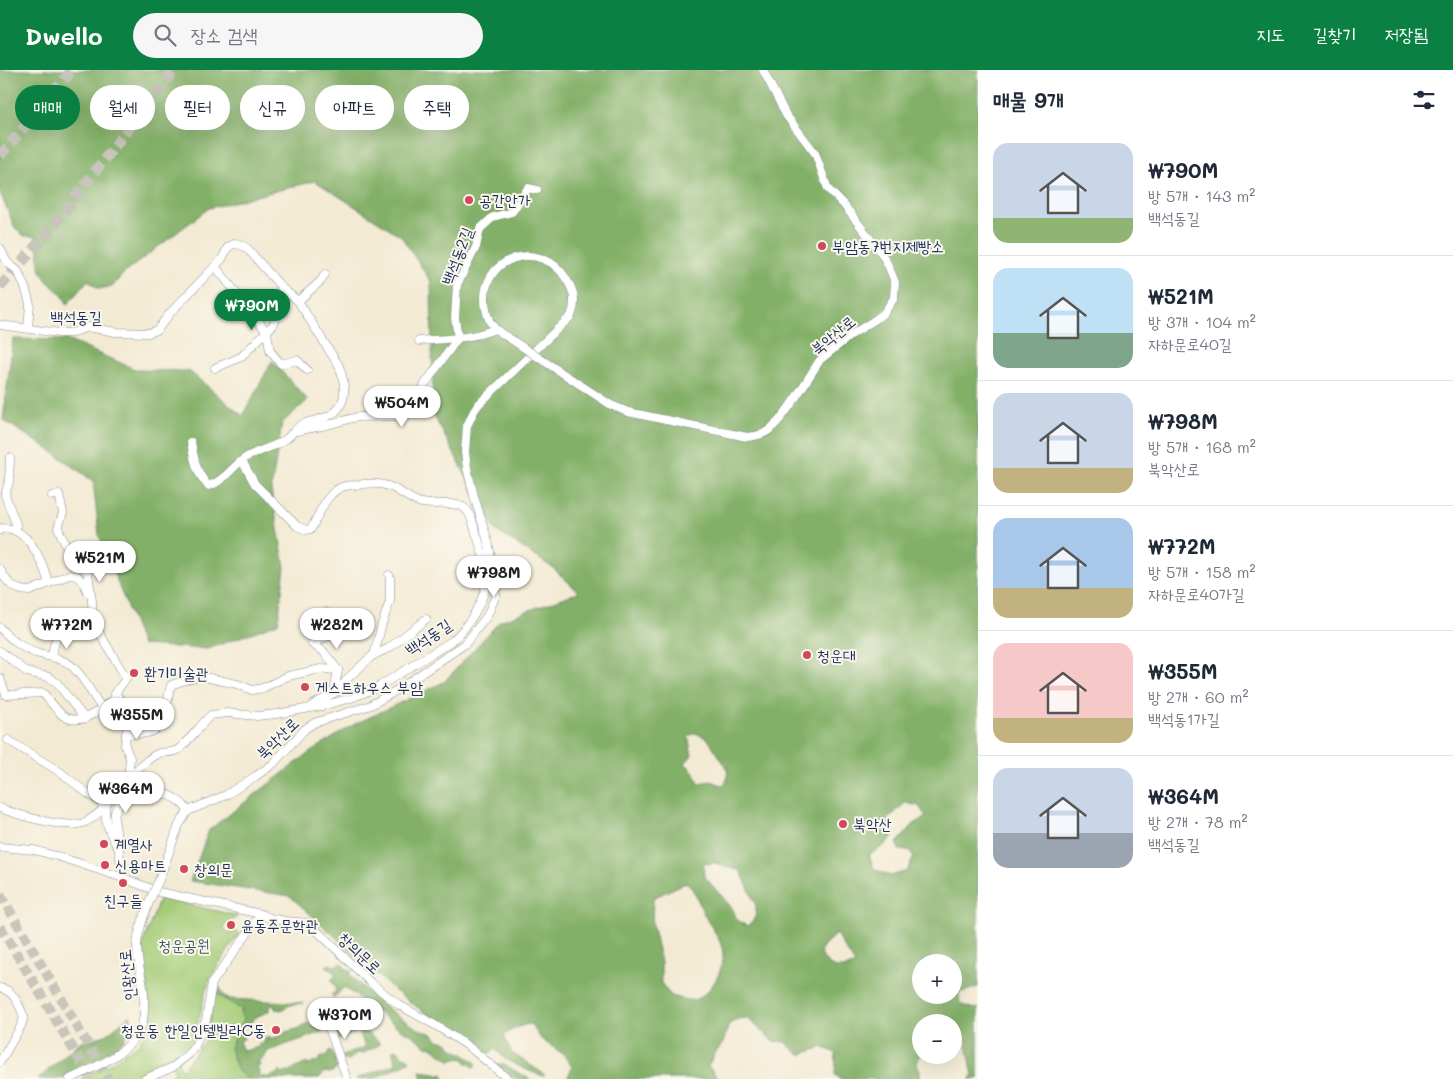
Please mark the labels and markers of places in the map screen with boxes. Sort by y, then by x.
place label: 공간안가 [479,189,531,210]
marker: 공간안가 [463,194,475,206]
place label: 부암동7번지제빵소 [832,235,944,256]
marker: 부암동7번지제빵소 [816,240,828,252]
pin: ₩790M [217,288,287,331]
pin: ₩504M [367,386,437,428]
pin: ₩521M [65,540,135,583]
pin: ₩798M [459,556,529,598]
pin: ₩772M [32,608,102,650]
pin: ₩282M [302,608,372,650]
place label: 청운대 [817,644,856,665]
marker: 청운대 [801,649,813,661]
place label: 환기미술관 [144,662,209,683]
marker: 환기미술관 [128,667,140,679]
place label: 게스트하우스 부암 [315,676,423,697]
marker: 게스트하우스 부암 [299,681,311,693]
pin: ₩355M [102,698,172,740]
pin: ₩364M [91,772,161,814]
place label: 북악산 [853,813,892,834]
marker: 북악산 [837,818,849,830]
place label: 계열사 [114,833,153,854]
marker: 계열사 [98,838,110,850]
place label: 신용마트 [115,854,167,875]
place label: 창의문 [194,858,233,879]
marker: 신용마트 [99,859,111,871]
marker: 창의문 [178,863,190,875]
marker: 친구들 [117,877,129,889]
place label: 친구들 [104,889,142,910]
place label: 윤동주문학관 [241,914,318,935]
marker: 윤동주문학관 [225,919,237,931]
pin: ₩370M [310,998,380,1040]
place label: 청운동 한일인텔빌라C동 [121,1019,266,1040]
marker: 청운동 한일인텔빌라C동 [270,1024,282,1036]

